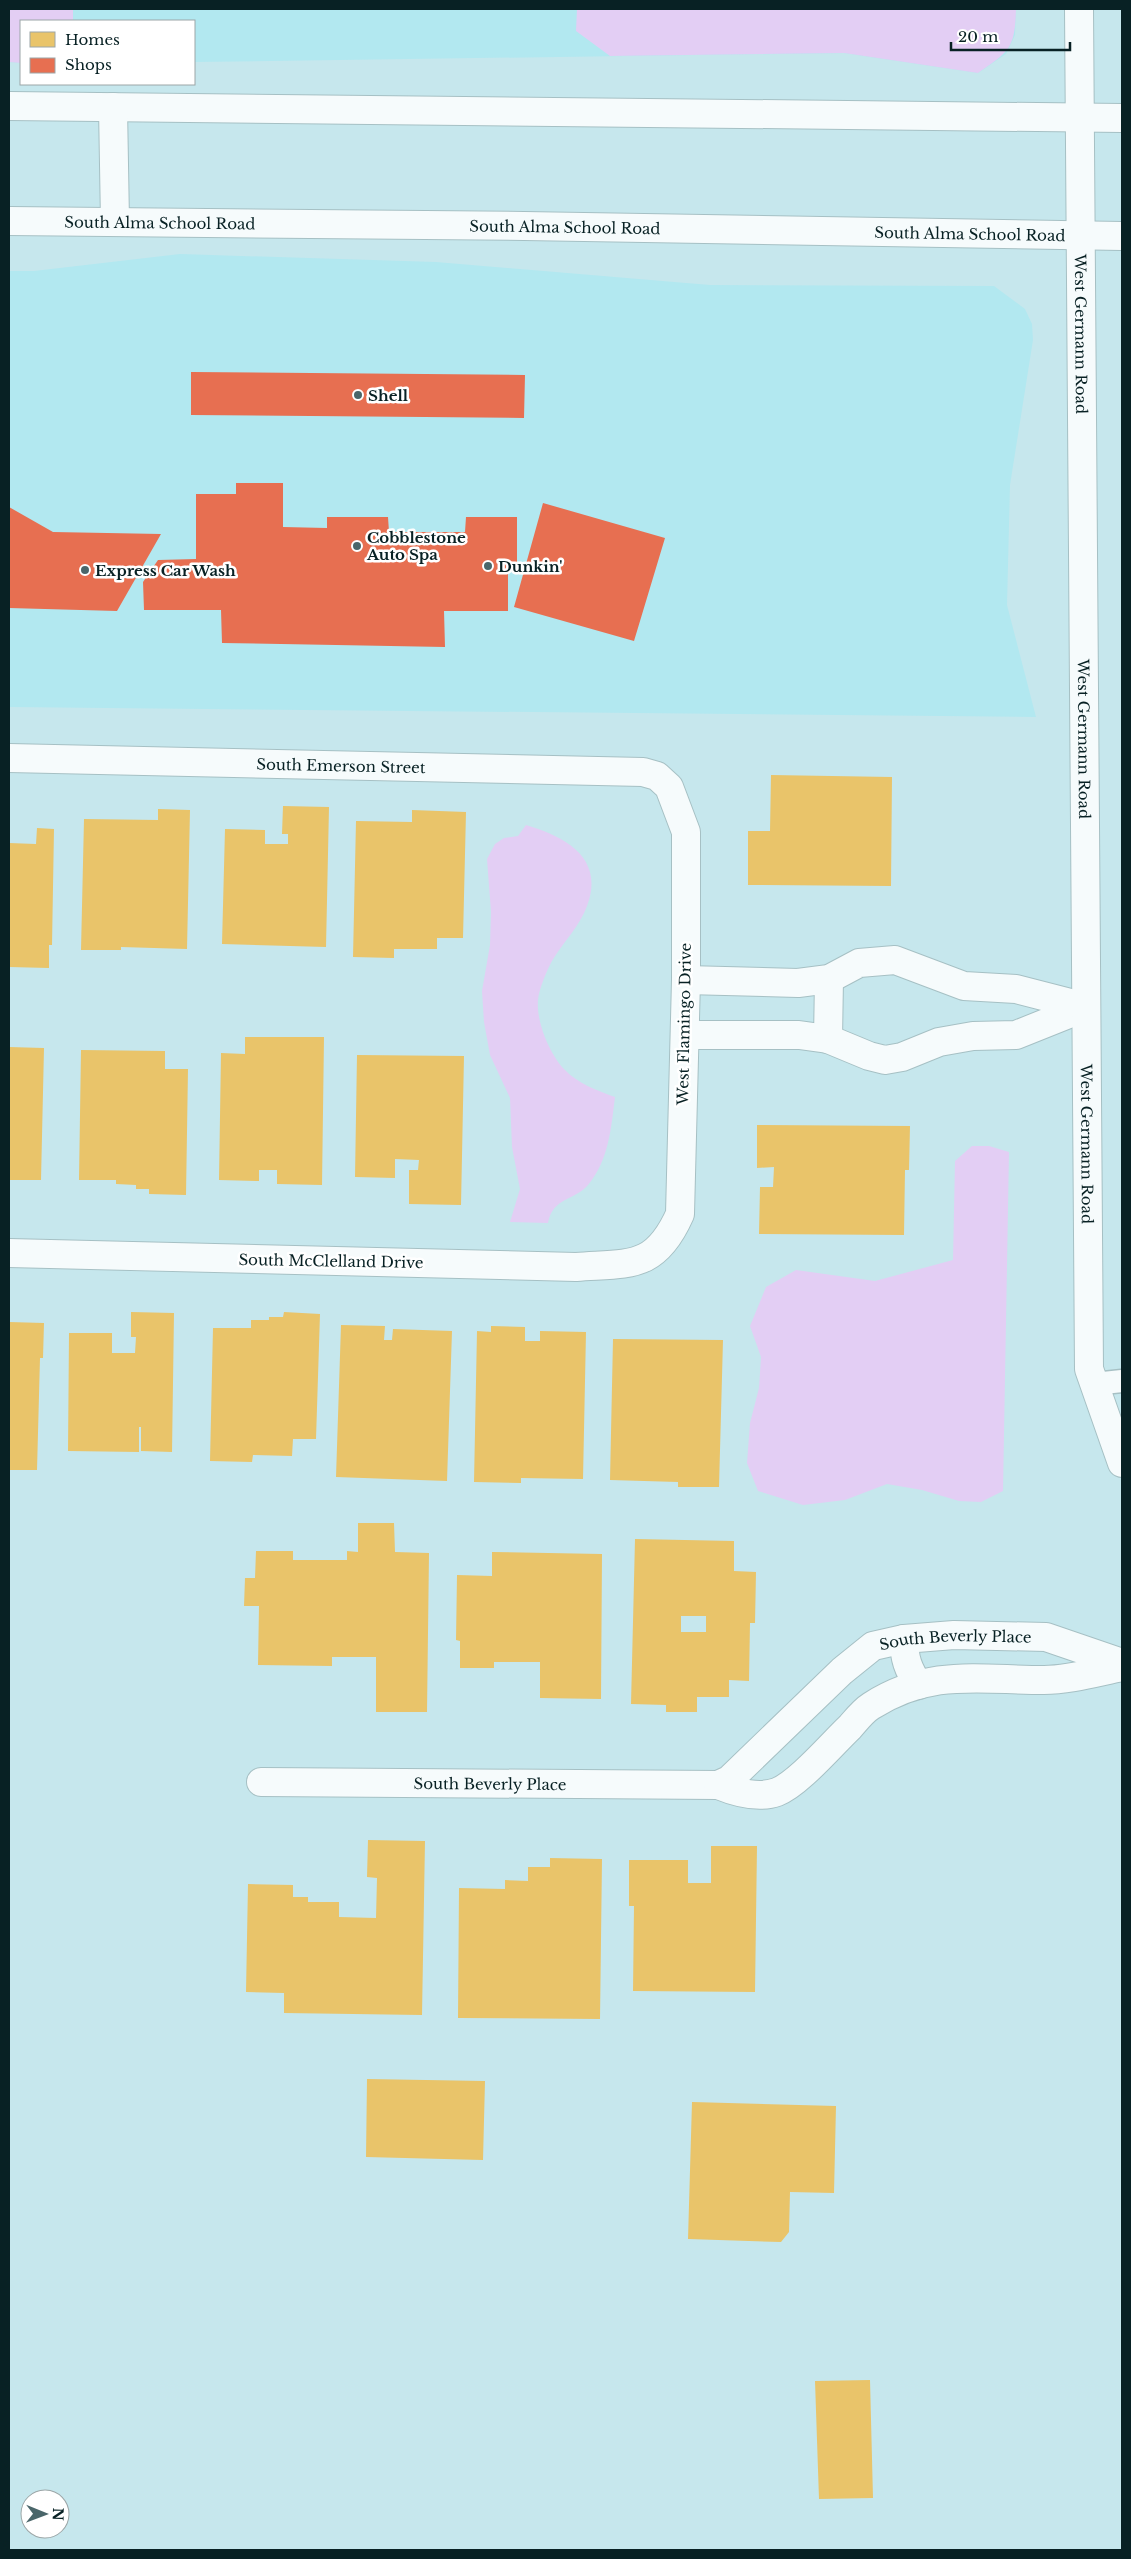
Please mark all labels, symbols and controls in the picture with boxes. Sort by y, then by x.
legend [20,20,195,85]
scale bar [951,20,1070,52]
text: 20 m [958,27,998,46]
text: Homes [65,30,120,49]
text: Shops [65,55,112,74]
street label: South Alma School Road [64,212,256,233]
street label: South Alma School Road [469,216,661,238]
street label: South Alma School Road [874,222,1066,245]
street label: West Germann Road [1071,253,1091,414]
place label: Shell [368,386,409,405]
marker: Shell [352,389,364,401]
place label: Cobblestone Auto Spa [366,528,466,564]
marker: Cobblestone Auto Spa [351,540,363,552]
place label: Dunkin' [498,557,562,576]
marker: Dunkin' [482,560,494,572]
place label: Express Car Wash [95,561,236,580]
marker: Express Car Wash [79,564,91,576]
street label: West Germann Road [1074,658,1094,819]
street label: South Emerson Street [256,754,426,777]
street label: West Flamingo Drive [673,943,695,1106]
street label: West Germann Road [1077,1063,1097,1224]
street label: South McClelland Drive [238,1250,424,1272]
street label: South Beverly Place [877,1625,1032,1654]
street label: South Beverly Place [414,1774,566,1794]
north arrow [20,2489,70,2539]
text: N [49,2507,67,2521]

